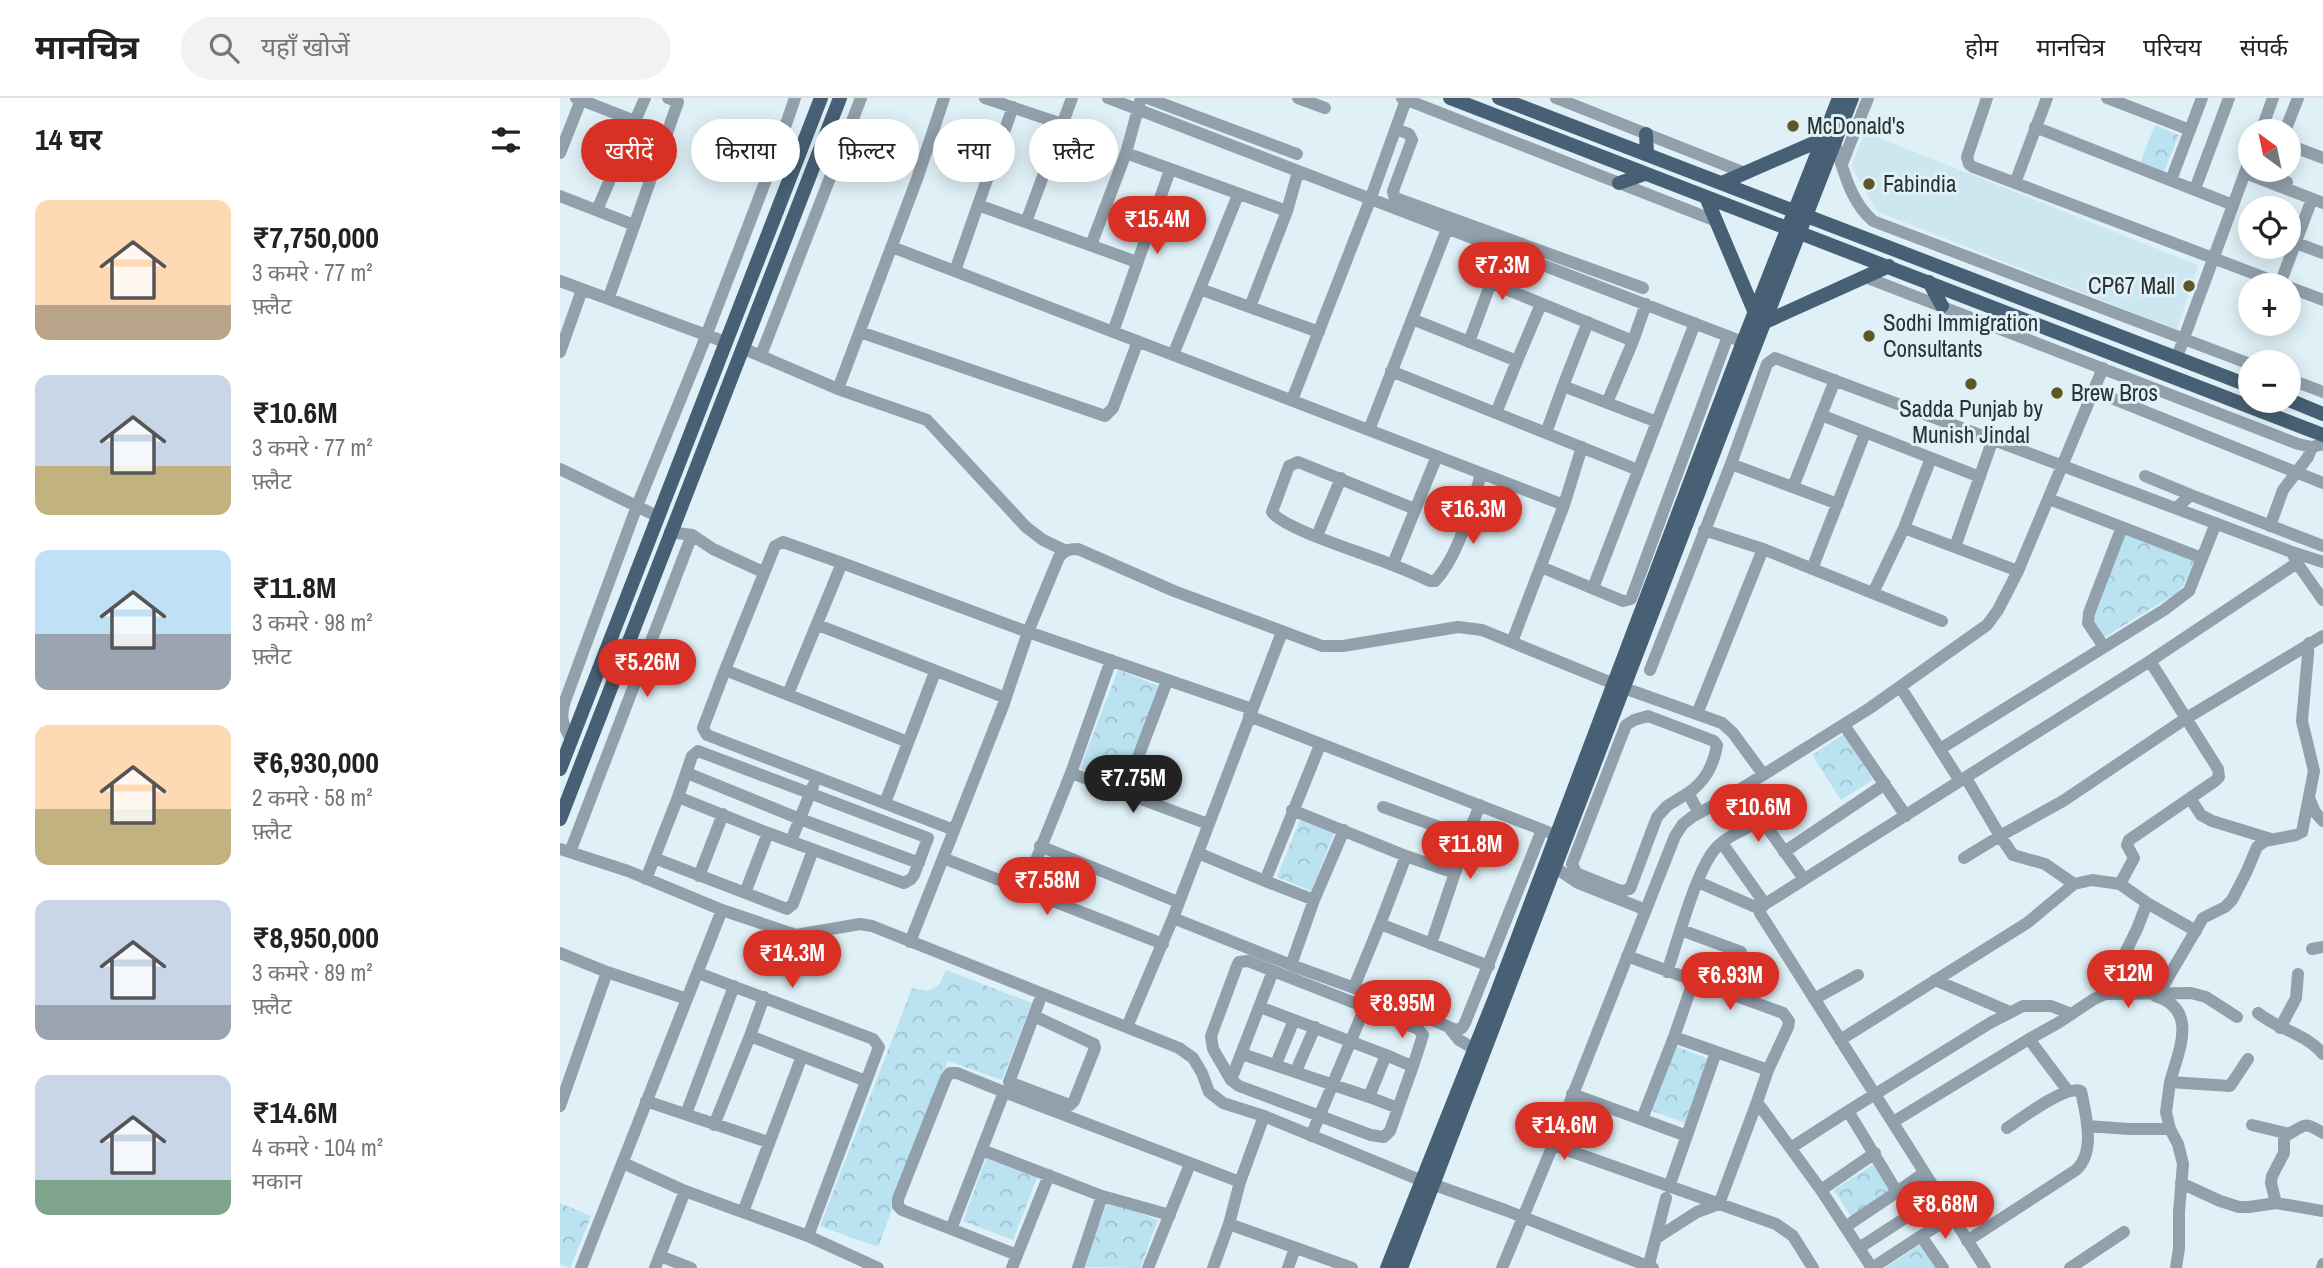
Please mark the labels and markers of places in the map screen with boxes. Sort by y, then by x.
place label: McDonald's [1807,110,1905,141]
marker: McDonald's [1785,118,1801,134]
place label: Fabindia [1883,168,1957,199]
marker: Fabindia [1861,176,1877,192]
pin: ₹15.4M [1100,197,1214,256]
pin: ₹7.3M [1453,242,1551,302]
place label: CP67 Mall [2088,270,2175,301]
marker: CP67 Mall [2181,278,2197,294]
place label: Sodhi Immigration Consultants [1883,307,2038,364]
marker: Sodhi Immigration Consultants [1861,328,1877,344]
marker: Sadda Punjab by Munish Jindal [1963,376,1979,392]
place label: Brew Bros [2071,377,2158,408]
marker: Brew Bros [2049,385,2065,401]
place label: Sadda Punjab by Munish Jindal [1899,393,2043,450]
pin: ₹16.3M [1416,486,1530,546]
pin: ₹5.26M [590,640,704,699]
pin: ₹7.75M [1076,756,1190,815]
pin: ₹10.6M [1701,784,1815,844]
pin: ₹11.8M [1413,822,1527,881]
pin: ₹7.58M [990,858,1104,917]
pin: ₹14.3M [735,930,849,990]
pin: ₹12M [2087,950,2169,1010]
pin: ₹6.93M [1673,953,1787,1012]
pin: ₹8.95M [1345,981,1459,1040]
pin: ₹14.6M [1507,1102,1621,1162]
pin: ₹8.68M [1888,1182,2002,1241]

